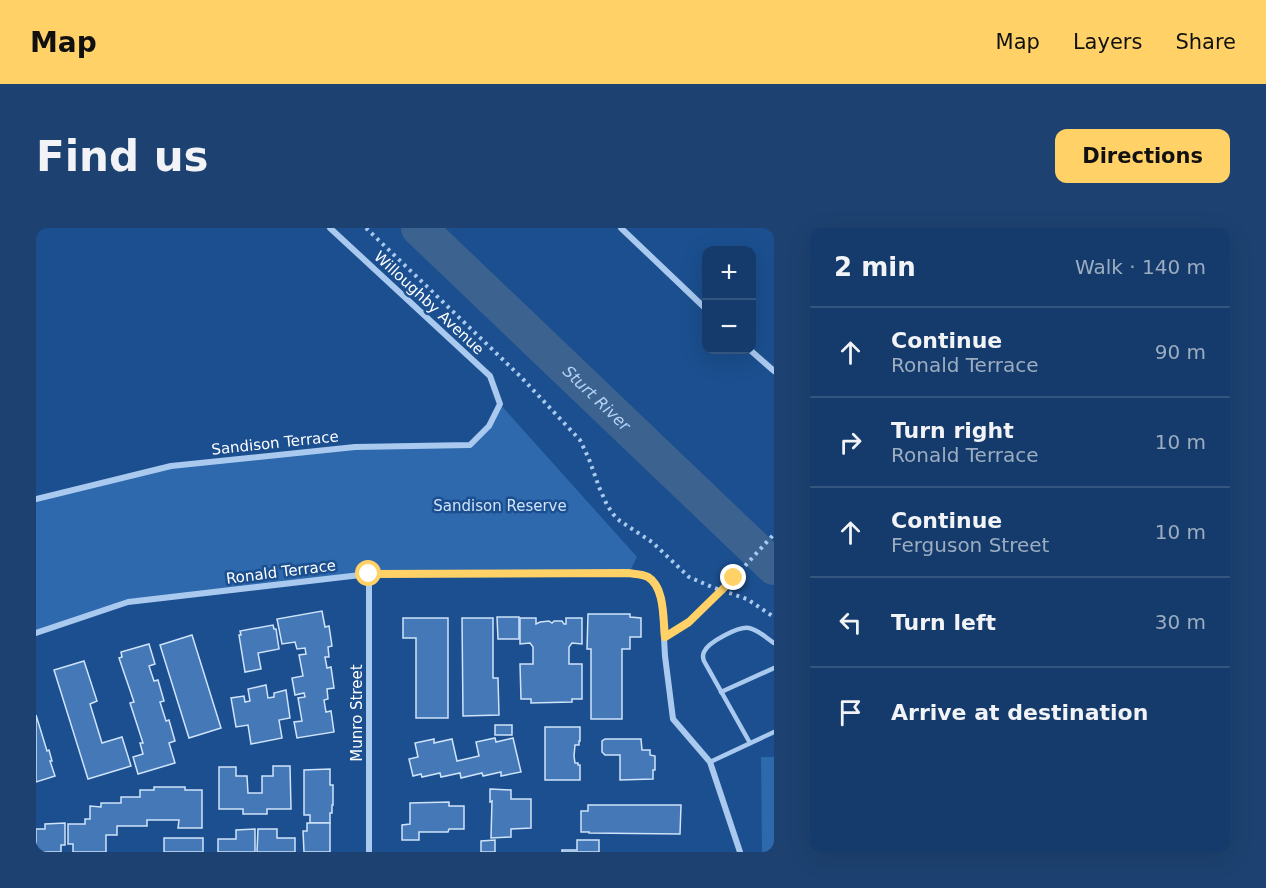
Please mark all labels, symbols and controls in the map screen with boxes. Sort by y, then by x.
text: Map [30,26,97,59]
text: Map [996,30,1040,54]
text: Layers [1073,30,1142,54]
text: Share [1175,30,1236,54]
button: Directions [1055,129,1230,183]
text: Find us [36,132,209,181]
map controls [702,246,756,354]
button: + [702,246,756,300]
street label: Willoughby Avenue [370,247,488,359]
text: 2 min [834,252,916,282]
text: Walk · 140 m [1075,255,1206,279]
button: − [702,300,756,354]
text: Continue [891,328,1002,353]
icon: ahead [834,336,867,369]
text: 90 m [1155,340,1206,364]
text: Ronald Terrace [891,353,1039,377]
water label: Sturt River [559,362,635,436]
text: Turn right [891,418,1014,443]
icon: right [834,426,867,459]
street label: Sandison Terrace [211,427,339,459]
text: 10 m [1155,430,1206,454]
text: Ronald Terrace [891,443,1039,467]
park label: Sandison Reserve [433,497,567,515]
text: Continue [891,508,1002,533]
icon: ahead [834,516,867,549]
text: 10 m [1155,520,1206,544]
text: Ferguson Street [891,533,1049,557]
street label: Ronald Terrace [225,556,337,588]
route start [355,560,381,586]
route end [720,564,746,590]
icon: left [834,606,867,639]
text: Turn left [891,610,996,635]
text: 30 m [1155,610,1206,634]
street label: Munro Street [348,664,366,762]
icon: arrive [834,696,867,729]
text: Arrive at destination [891,700,1148,725]

